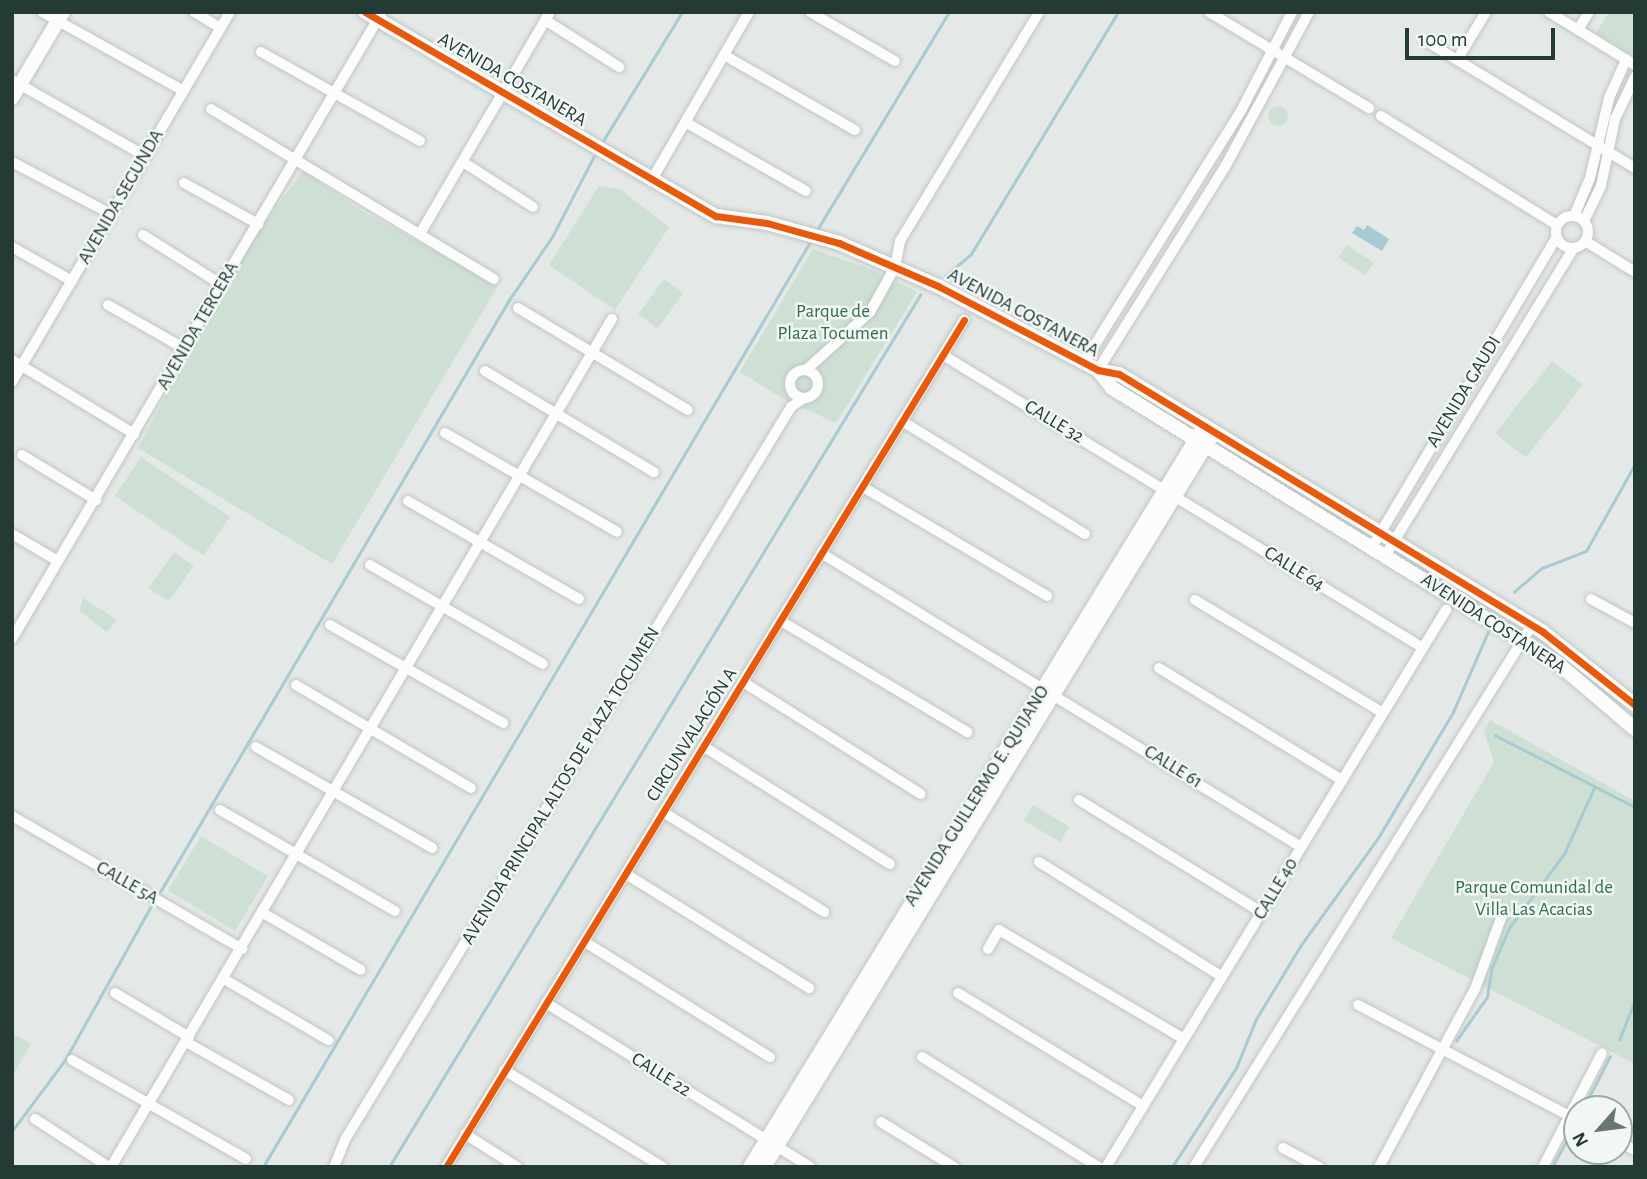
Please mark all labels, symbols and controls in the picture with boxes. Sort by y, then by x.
scale bar [1409,14,1560,58]
street label: AVENIDA COSTANERA [433,28,591,132]
text: 100 m [1418,29,1468,50]
street label: AVENIDA SEGUNDA [73,126,169,268]
street label: AVENIDA TERCERA [152,258,244,394]
street label: AVENIDA COSTANERA [943,263,1103,363]
park label: Parque de Plaza Tocumen [777,301,889,345]
street label: AVENIDA GAUDI [1422,332,1506,452]
street label: CALLE 32 [1020,395,1088,449]
street label: CALLE 64 [1260,542,1328,596]
street label: AVENIDA COSTANERA [1416,569,1570,679]
street label: AVENIDA PRINCIPAL ALTOS DE PLAZA TOCUMEN [457,623,665,949]
street label: CIRCUNVALACIÓN A [642,664,742,806]
street label: AVENIDA GUILLERMO E. QUIJANO [899,681,1055,911]
street label: CALLE 61 [1140,740,1206,794]
street label: CALLE 40 [1249,854,1303,924]
street label: CALLE 5A [92,856,162,910]
park label: Parque Comunidal de Villa Las Acacias [1455,877,1613,921]
street label: CALLE 22 [627,1048,695,1102]
north arrow [1563,1095,1633,1165]
text: N [1569,1129,1592,1149]

